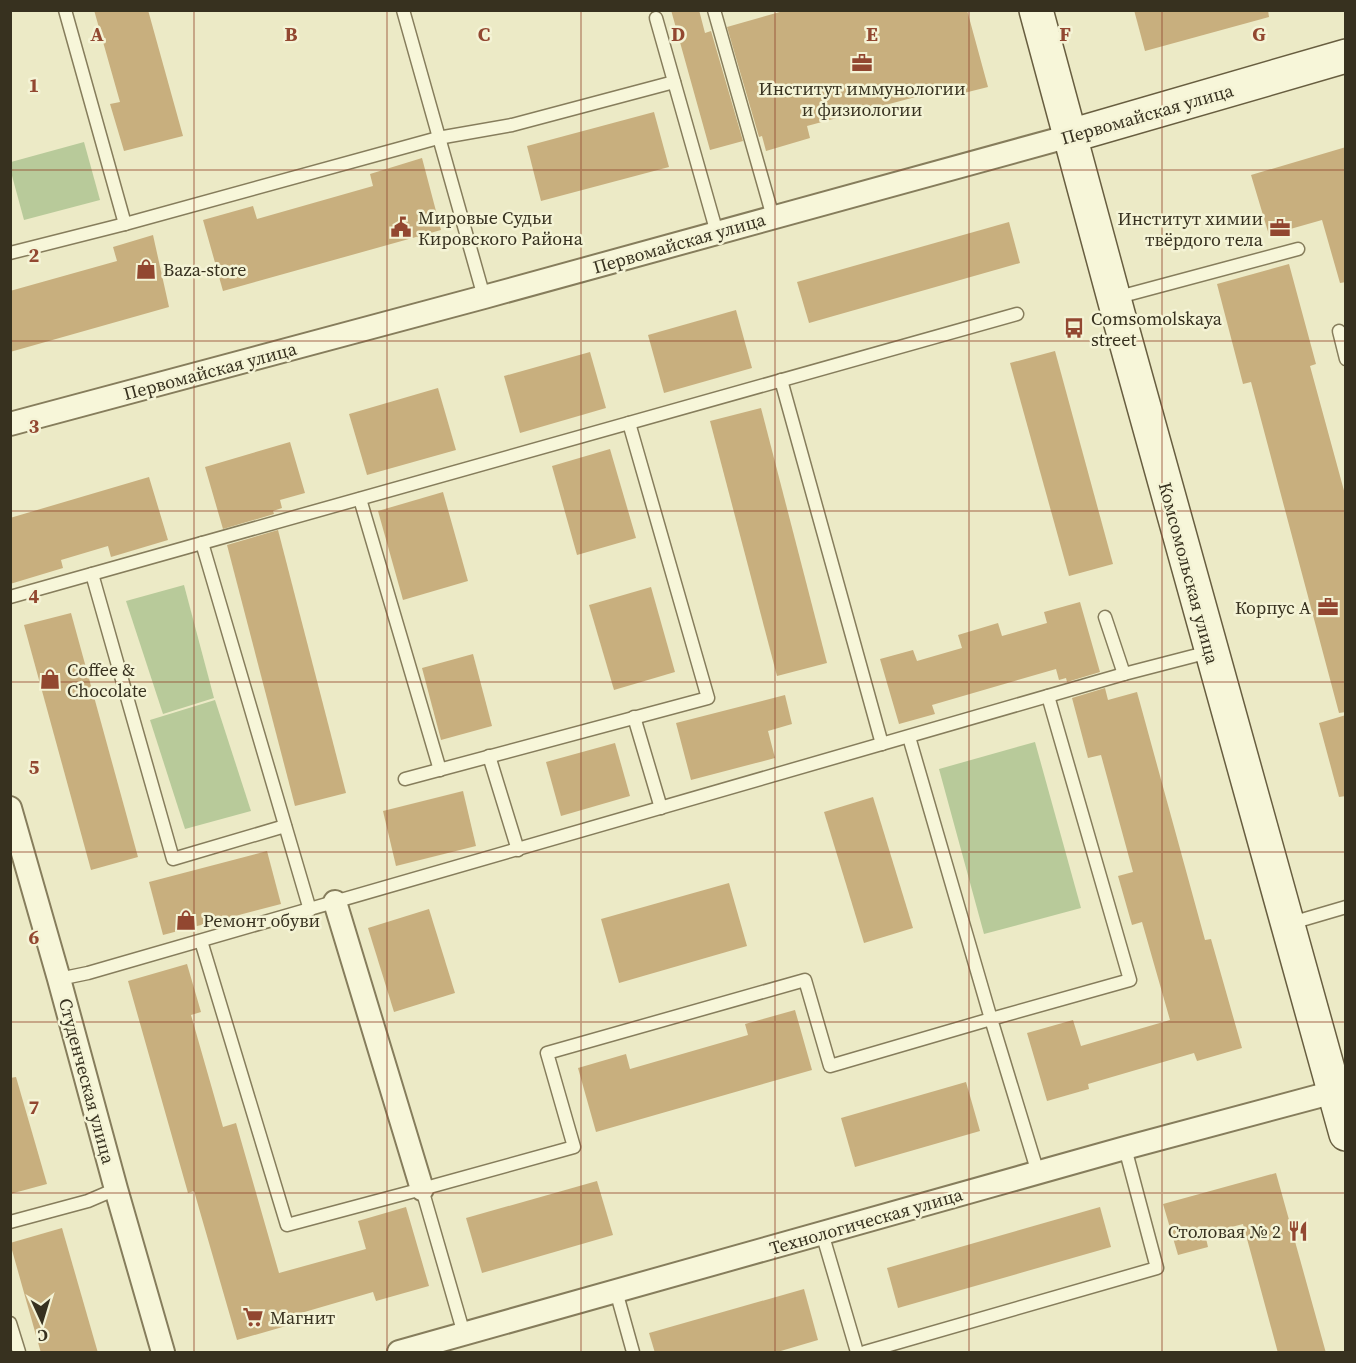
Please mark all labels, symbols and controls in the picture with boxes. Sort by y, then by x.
text: A [90,20,104,48]
text: B [284,20,298,48]
text: C [478,20,490,48]
text: D [671,20,685,48]
text: E [866,20,878,48]
text: F [1059,20,1071,48]
text: G [1252,20,1266,48]
office icon: Институт иммунологии и физиологии [850,51,874,75]
text: 1 [29,71,39,99]
place label: Институт иммунологии и физиологии [758,76,966,122]
street label: Первомайская улица [1058,77,1237,151]
place label: Мировые Судьи Кировского Района [418,205,584,251]
street label: Первомайская улица [590,206,769,280]
place label: Институт химии твёрдого тела [1117,206,1264,252]
public building icon: Мировые Судьи Кировского Района [389,215,413,239]
office icon: Институт химии твёрдого тела [1268,216,1292,240]
text: 2 [29,241,40,269]
shop icon: Baza-store [134,257,158,281]
place label: Baza-store [163,257,246,282]
place label: Comsomolskaya street [1091,306,1223,352]
bus stop icon: Comsomolskaya street [1062,316,1086,340]
street label: Первомайская улица [121,336,300,406]
text: 3 [29,412,40,440]
street label: Комсомольская улица [1153,479,1226,667]
text: 4 [29,582,40,610]
place label: Корпус А [1235,595,1311,620]
office icon: Корпус А [1316,595,1340,619]
place label: Coffee & Chocolate [67,657,147,703]
shop icon: Coffee & Chocolate [38,667,62,691]
text: 5 [29,753,40,781]
shop icon: Ремонт обуви [174,908,198,932]
place label: Ремонт обуви [203,908,320,933]
text: 6 [29,923,40,951]
street label: Студенческая улица [53,995,121,1167]
text: 7 [29,1093,40,1121]
street label: Технологическая улица [767,1181,966,1261]
place label: Столовая № 2 [1168,1219,1281,1244]
restaurant icon: Столовая № 2 [1286,1219,1310,1243]
north arrow [12,1291,72,1351]
supermarket icon: Магнит [241,1305,265,1329]
place label: Магнит [270,1305,336,1330]
text: С [37,1325,49,1347]

